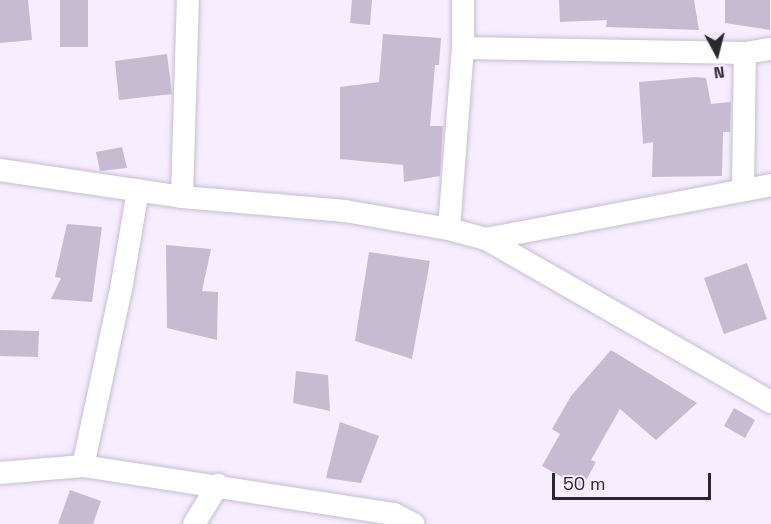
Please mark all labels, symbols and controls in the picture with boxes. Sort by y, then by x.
north arrow [687,24,747,84]
text: N [713,61,726,83]
scale bar [555,461,714,499]
text: 50 m [563,472,605,495]

